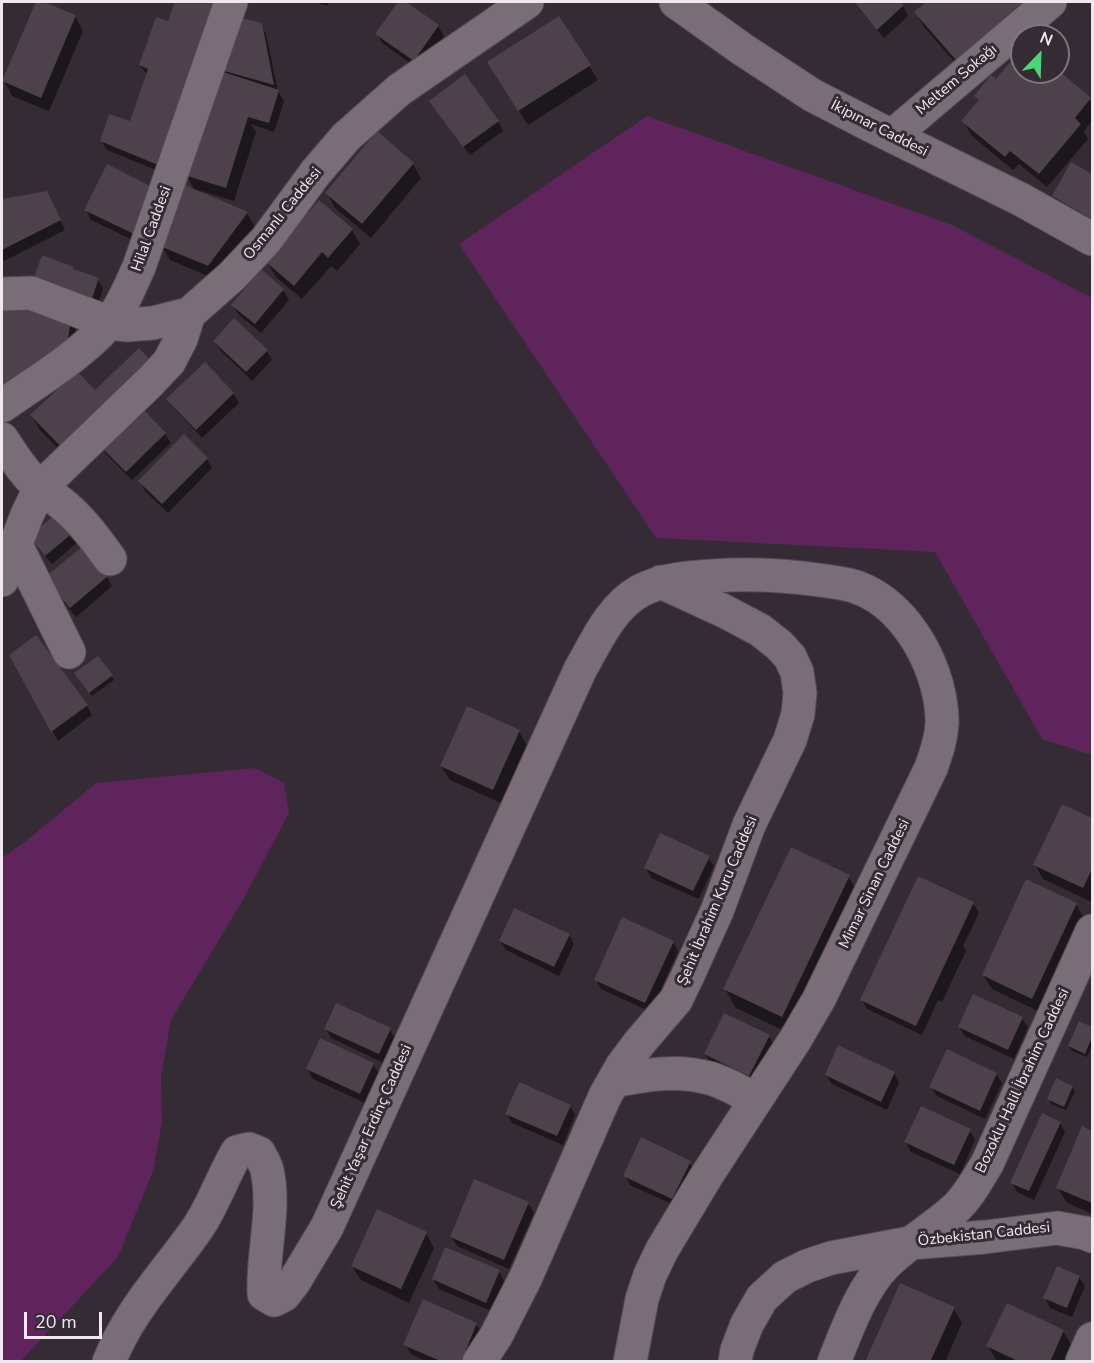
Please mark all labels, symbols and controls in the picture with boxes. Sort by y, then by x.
north arrow [1010,24,1070,84]
text: N [1036,27,1056,52]
street label: Meltem Sokağı [913,41,1001,119]
street label: İkipınar Caddesi [827,97,931,161]
street label: Osmanlı Caddesi [240,164,326,264]
street label: Hilal Caddesi [128,184,176,274]
street label: Şehit İbrahim Kuru Caddesi [674,814,762,988]
street label: Mimar Sinan Caddesi [836,816,914,952]
street label: Bozoklu Halil İbrahim Caddesi [972,986,1074,1176]
street label: Şehit Yaşar Erdinç Caddesi [328,1042,416,1212]
street label: Özbekistan Caddesi [917,1219,1051,1251]
scale bar [27,1300,105,1338]
text: 20 m [35,1310,77,1334]

